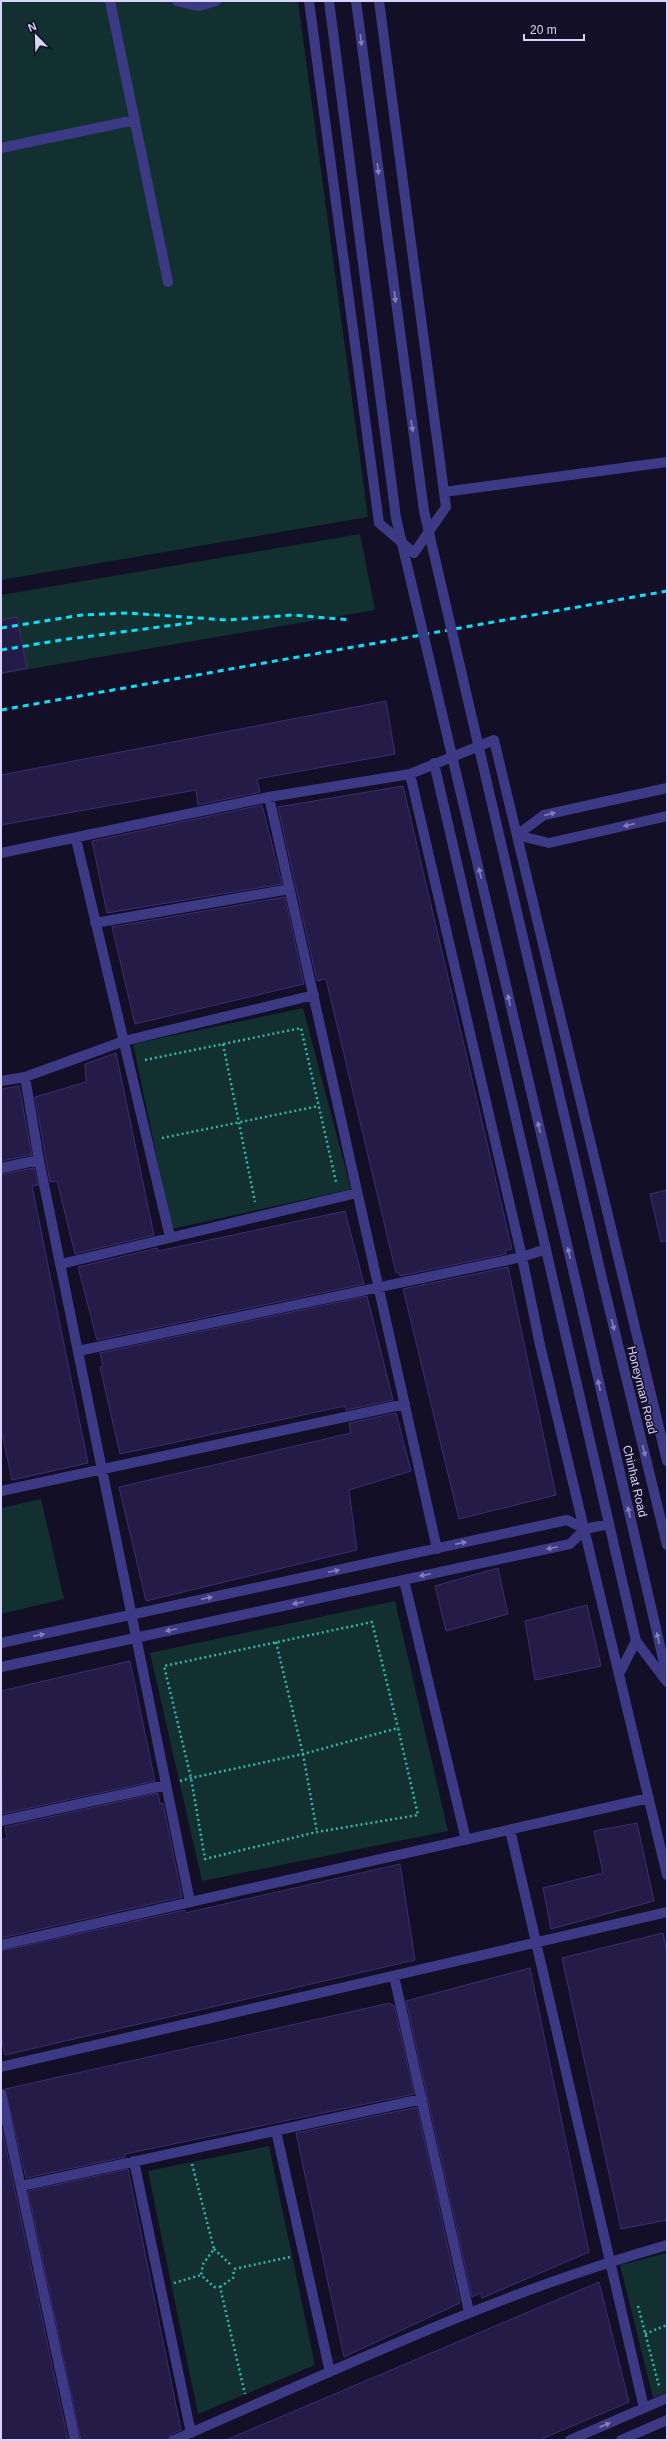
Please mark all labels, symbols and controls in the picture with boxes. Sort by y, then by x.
north arrow [16,16,56,56]
scale bar [524,16,584,42]
text: N [26,20,38,34]
text: 20 m [530,23,557,37]
one-way arrow [358,34,364,46]
one-way arrow [375,163,381,175]
one-way arrow [392,291,398,304]
one-way arrow [409,420,415,432]
one-way arrow [544,811,556,817]
one-way arrow [623,822,635,828]
one-way arrow [476,867,482,880]
one-way arrow [506,994,512,1006]
one-way arrow [536,1120,542,1132]
one-way arrow [565,1247,571,1259]
one-way arrow [611,1318,617,1331]
street label: Honeyman Road [624,1345,660,1435]
one-way arrow [596,1379,602,1391]
street label: Chinhat Road [620,1444,650,1518]
one-way arrow [641,1445,647,1457]
one-way arrow [625,1506,631,1518]
one-way arrow [455,1540,467,1546]
one-way arrow [546,1546,559,1552]
one-way arrow [328,1567,340,1573]
one-way arrow [419,1573,431,1579]
one-way arrow [201,1595,213,1601]
one-way arrow [292,1600,304,1606]
one-way arrow [165,1628,177,1634]
one-way arrow [33,1631,45,1637]
one-way arrow [655,1632,661,1645]
one-way arrow [600,2421,612,2427]

